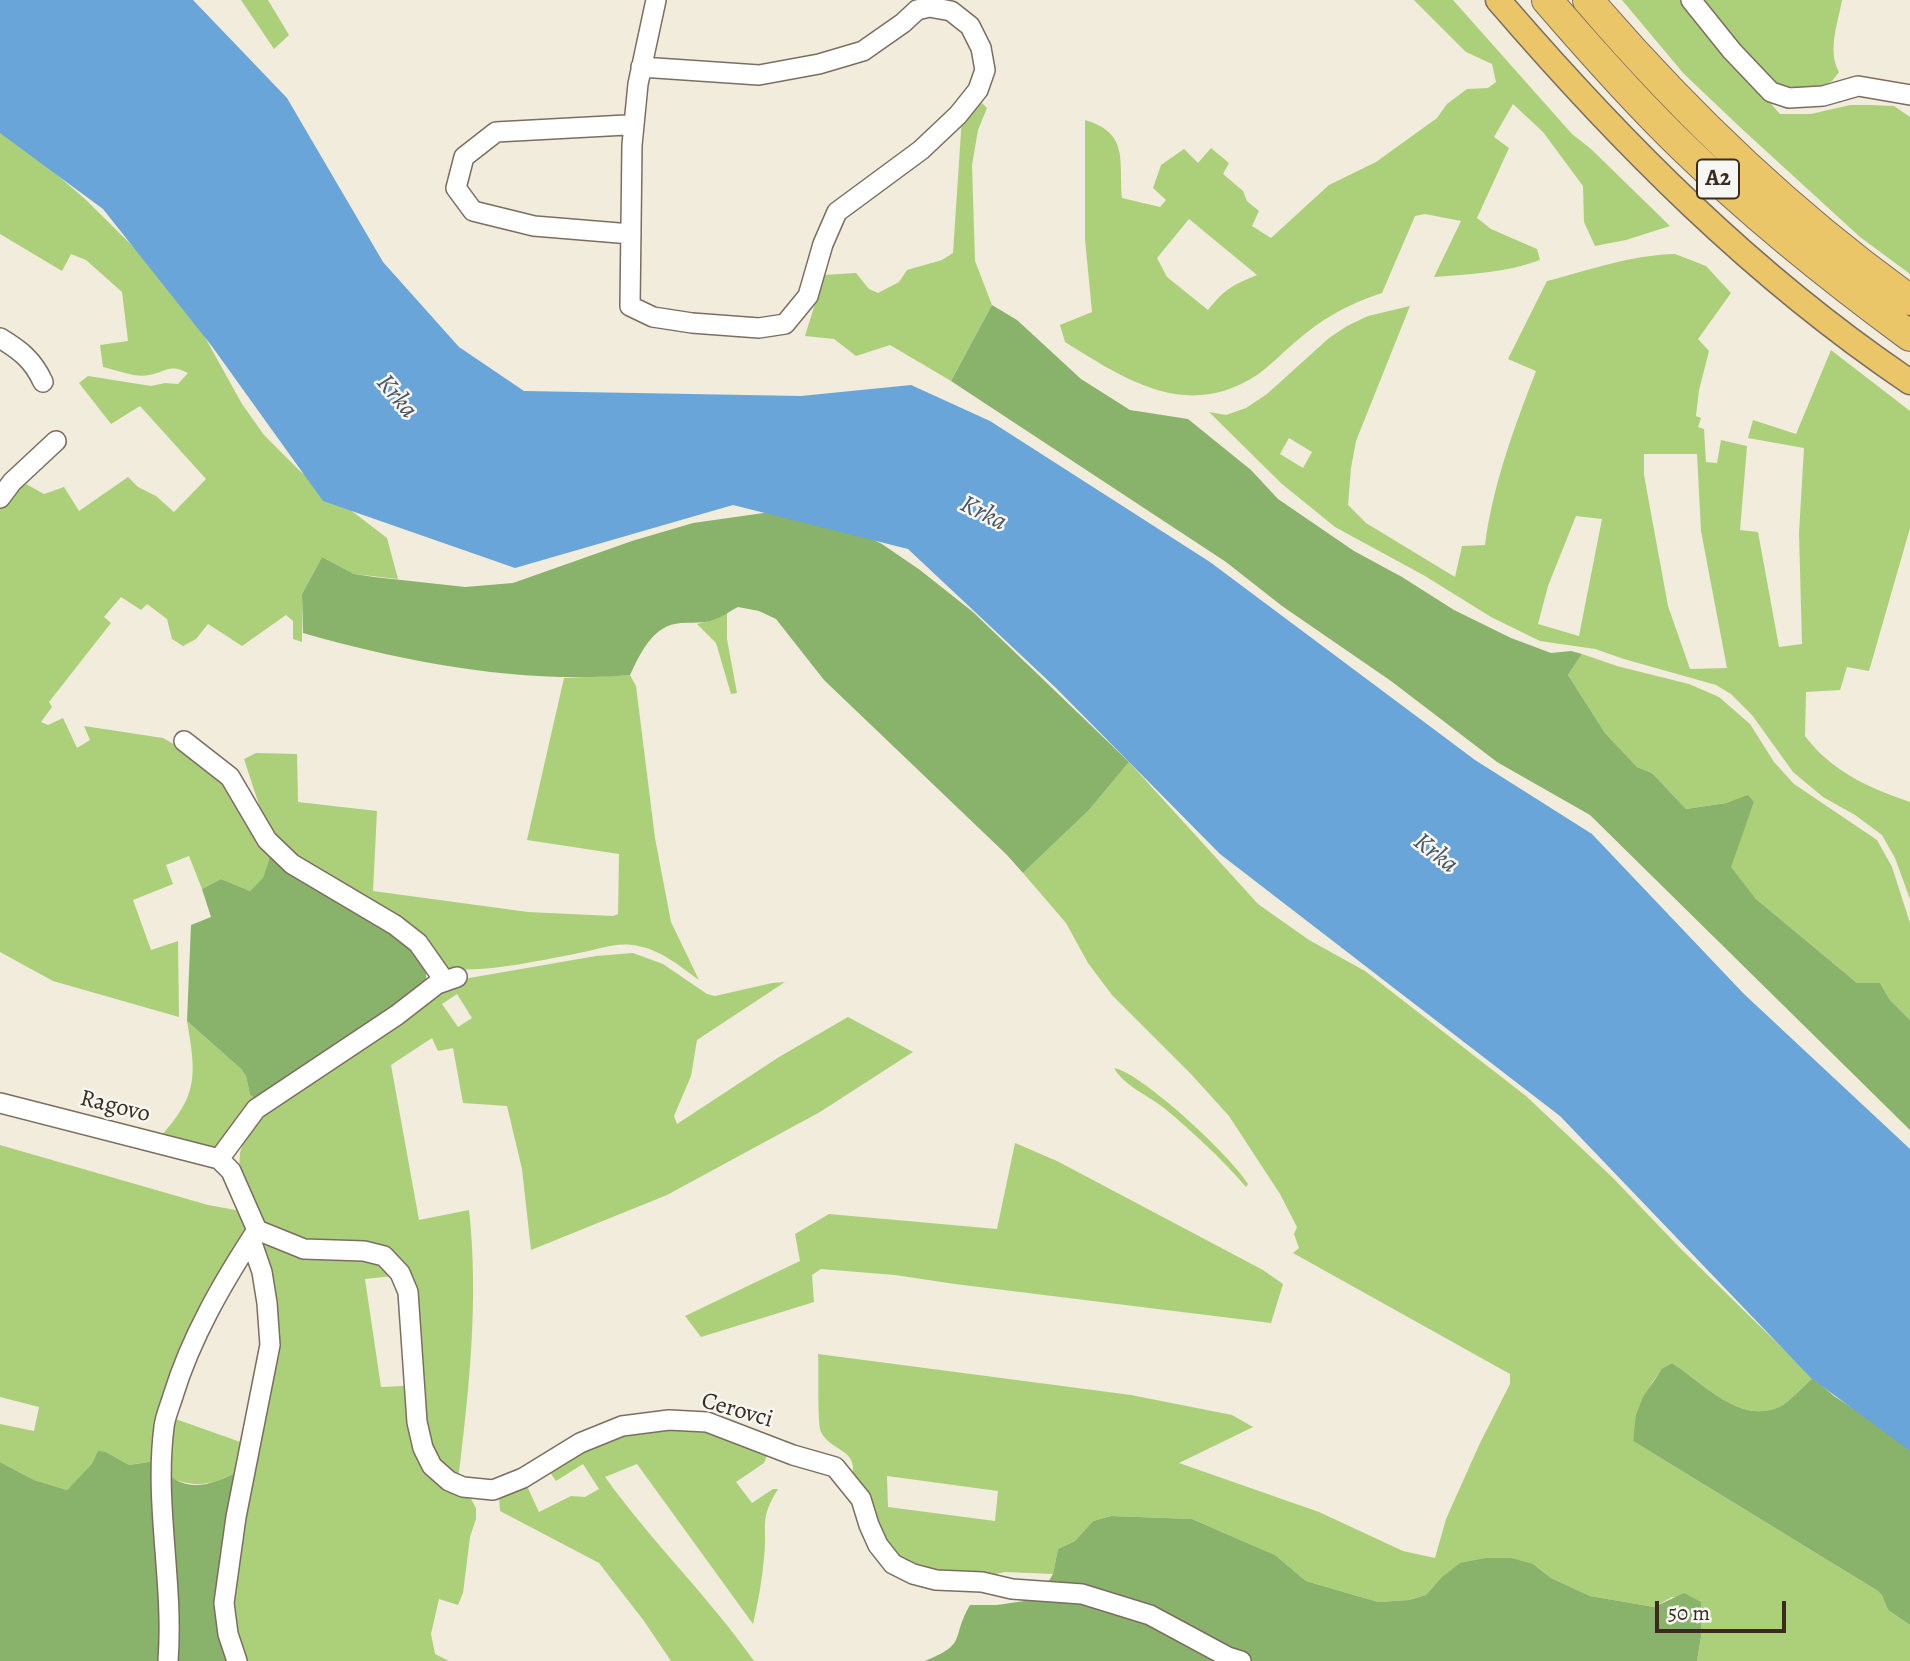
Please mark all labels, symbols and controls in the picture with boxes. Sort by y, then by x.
road number: A2 [1697,160,1739,198]
water label: Krka [369,369,423,425]
water label: Krka [955,489,1011,539]
water label: Krka [1407,827,1463,881]
street label: Ragovo [77,1084,153,1130]
street label: Cerovci [698,1387,776,1435]
scale bar [1658,1588,1789,1632]
text: 50 m [1668,1599,1710,1627]

